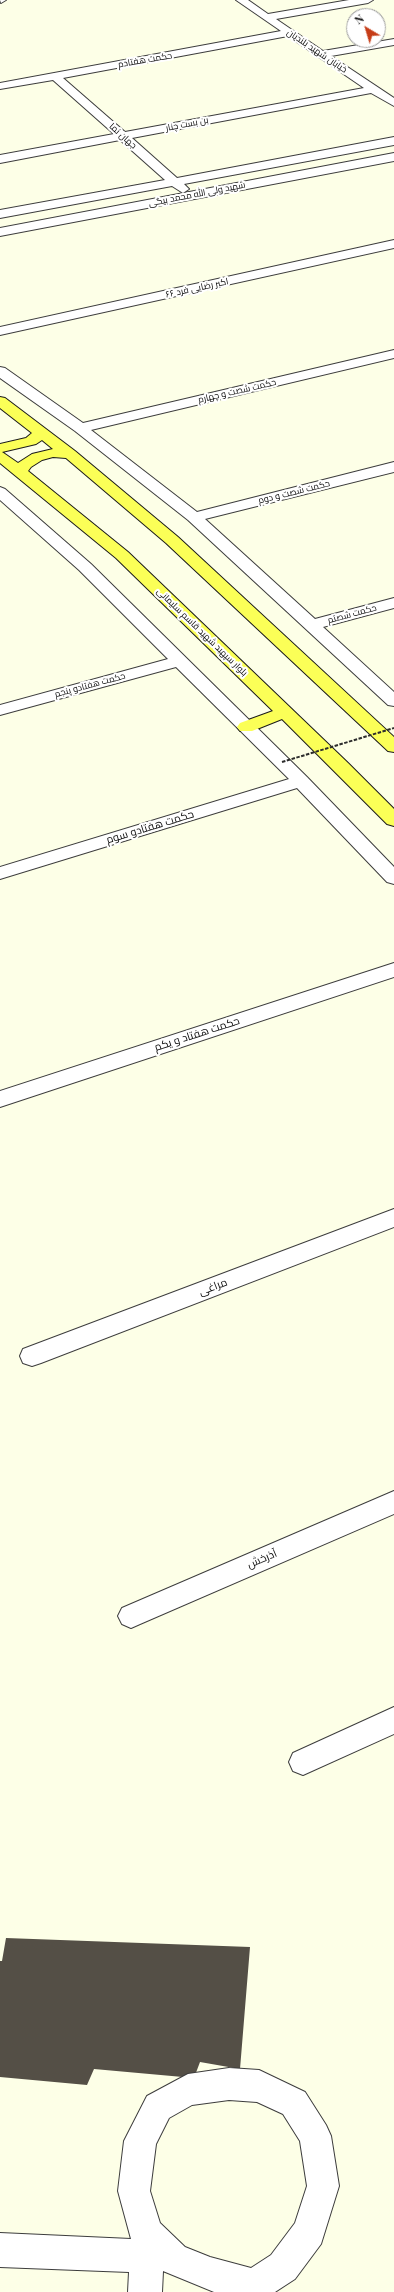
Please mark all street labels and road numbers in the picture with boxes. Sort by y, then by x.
street label: خیابان شهید بلندیان [285,27,349,75]
street label: حکمت هفتادم [117,50,173,70]
street label: بن بست چنار [165,115,209,133]
street label: جهان نما [107,121,139,151]
street label: شهید ولی الله محمد بیگی [148,179,246,209]
street label: ۶۶ اکبر رضایی فرد [165,276,229,300]
street label: حکمت شصت و چهارم [197,377,277,405]
street label: حکمت شصت و دوم [257,478,331,506]
street label: بلوار سپهبد شهید قاسم سلیمانی [154,586,250,678]
street label: حکمت شصتم [326,602,378,626]
street label: حکمت هفتادو پنجم [53,670,127,700]
street label: حکمت هفتادو سوم [104,807,196,847]
street label: حکمت هفتاد و یکم [153,1014,241,1054]
street label: مراغی [197,1276,229,1298]
street label: آذرخش [245,1547,279,1571]

